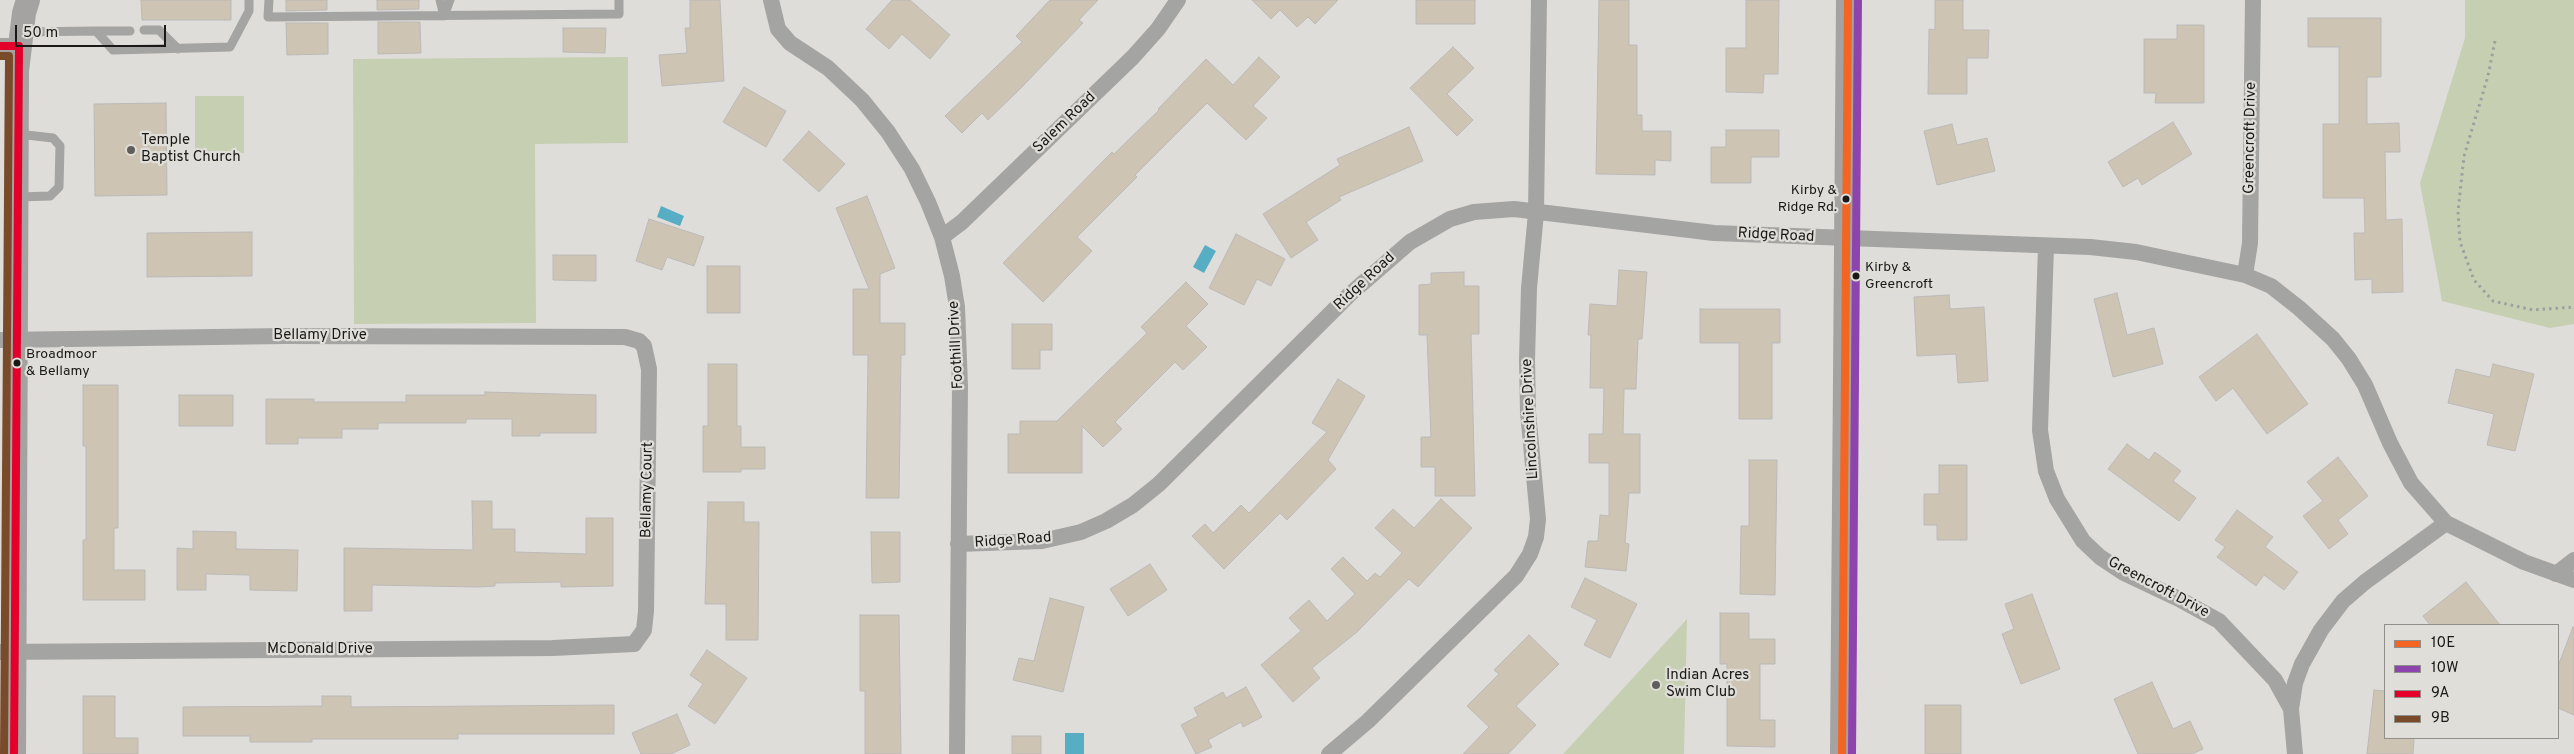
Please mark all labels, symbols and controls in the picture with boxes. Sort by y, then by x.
scale bar [18,15,169,47]
text: 50 m [23,24,58,43]
street label: Greencroft Drive [2241,82,2261,194]
street label: Salem Road [1030,89,1100,157]
place label: Temple Baptist Church [141,132,241,167]
marker: Temple Baptist Church [125,144,137,156]
place label: Kirby & Ridge Rd. [1778,183,1837,216]
marker: Kirby & Ridge Rd. [1841,194,1851,204]
street label: Ridge Road [1737,225,1815,247]
street label: Ridge Road [1331,249,1399,315]
place label: Kirby & Greencroft [1865,260,1933,292]
marker: Kirby & Greencroft [1851,271,1861,281]
street label: Foothill Drive [946,300,968,390]
street label: Bellamy Drive [273,327,367,345]
place label: Broadmoor & Bellamy [26,347,97,380]
marker: Broadmoor & Bellamy [12,358,22,368]
street label: Lincolnshire Drive [1519,358,1543,480]
street label: Bellamy Court [638,442,658,538]
street label: Ridge Road [974,529,1052,553]
street label: Greencroft Drive [2104,554,2212,622]
legend [2384,624,2559,739]
text: 10E [2431,634,2455,653]
street label: McDonald Drive [267,641,373,659]
text: 10W [2431,659,2459,678]
place label: Indian Acres Swim Club [1666,667,1749,702]
marker: Indian Acres Swim Club [1650,679,1662,691]
text: 9A [2431,684,2450,703]
text: 9B [2431,709,2450,728]

